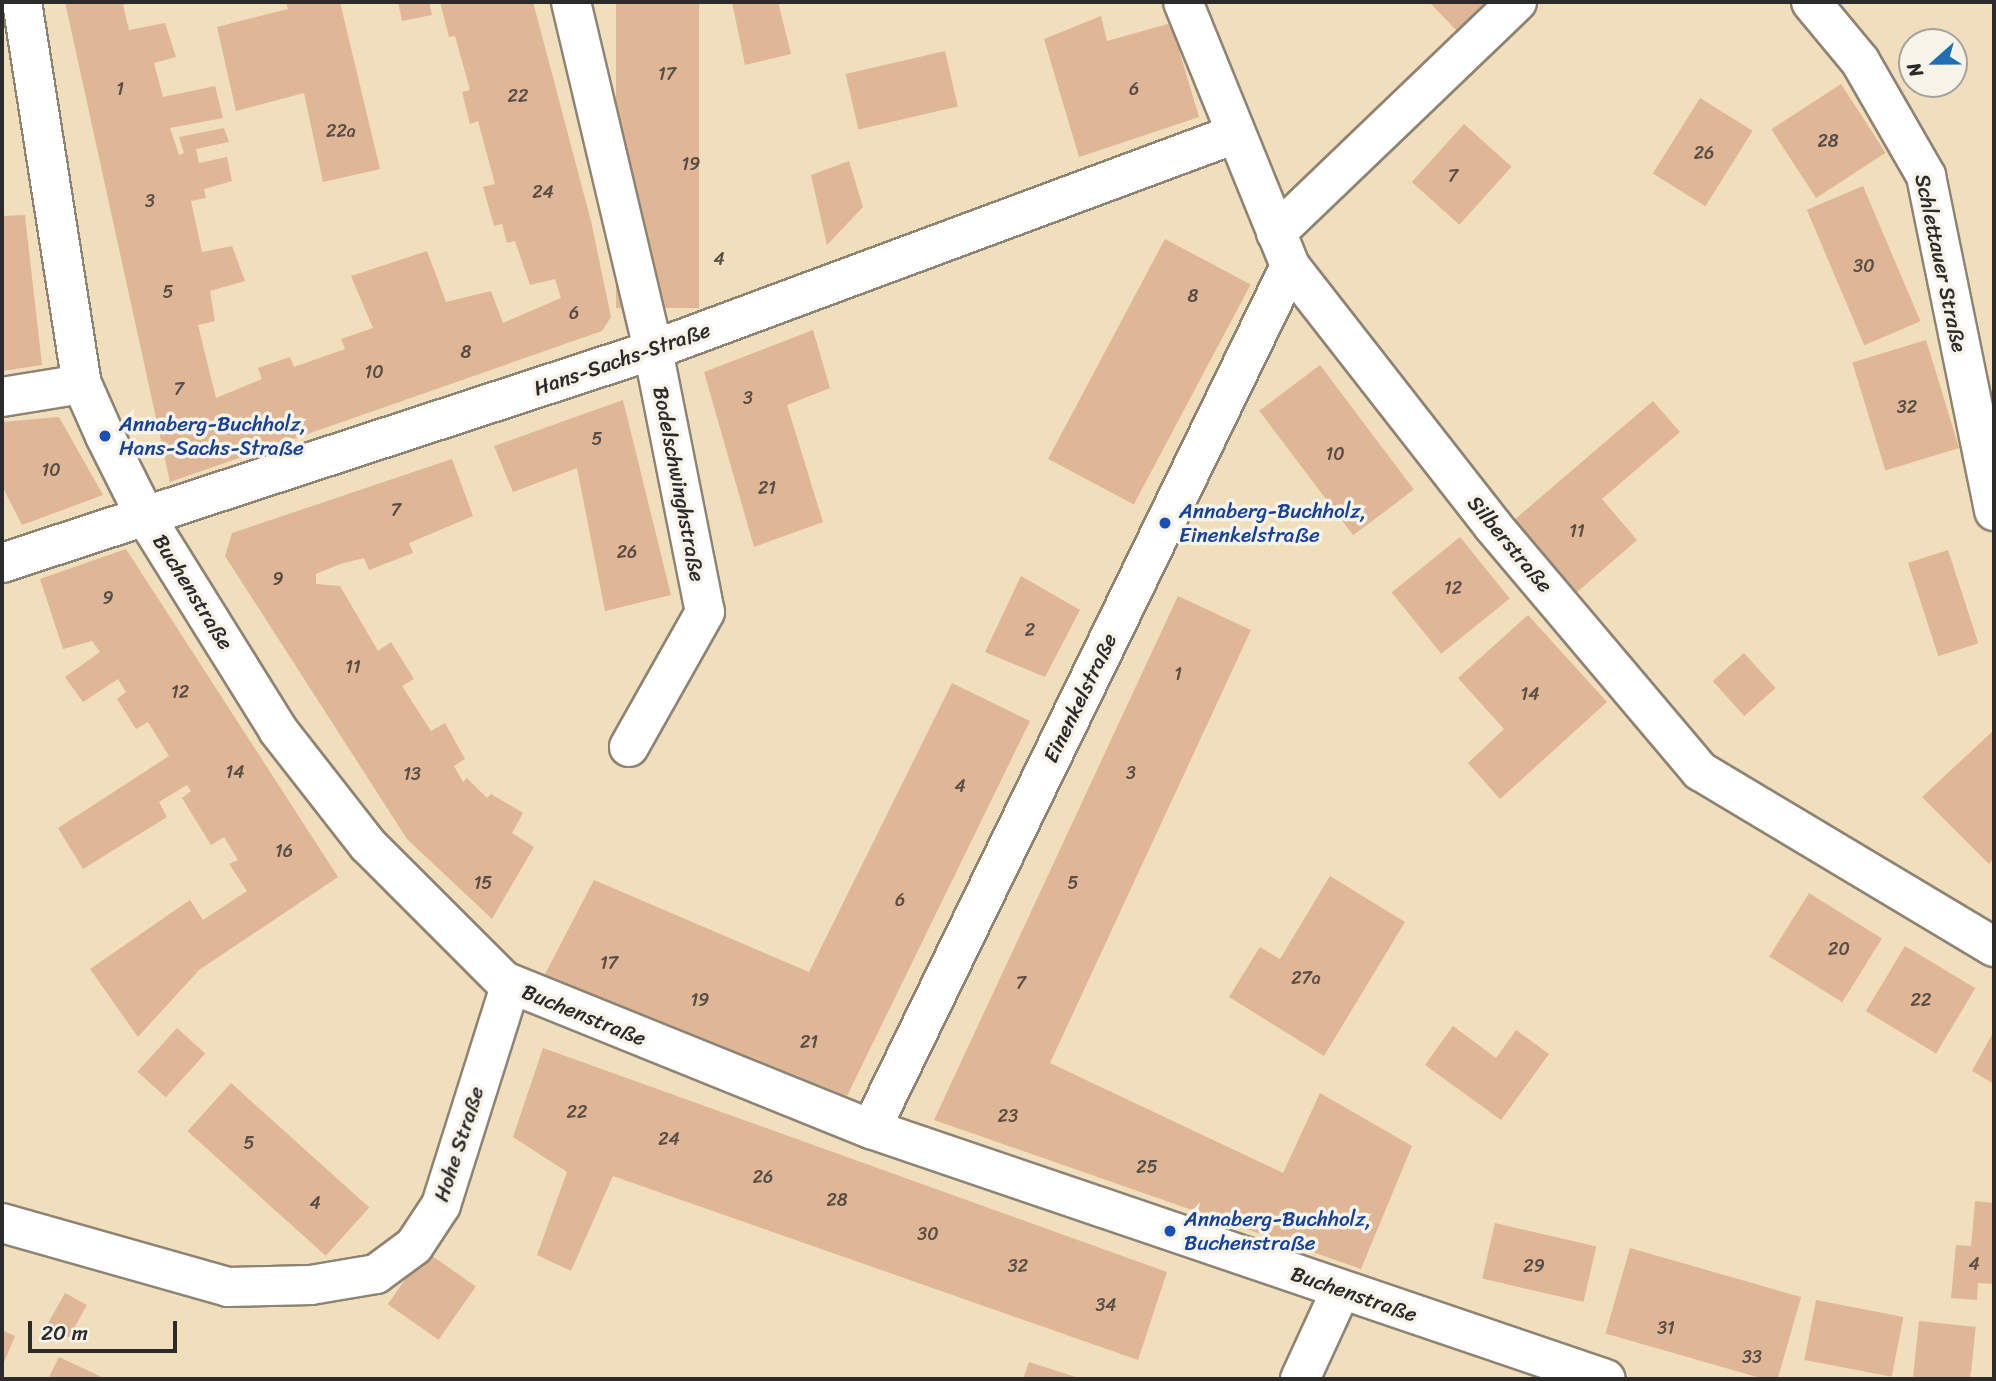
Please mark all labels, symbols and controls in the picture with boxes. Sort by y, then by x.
north arrow [1898,28,1968,98]
text: N [1897,58,1933,82]
house number: 17 [658,63,676,85]
house number: 1 [116,78,124,100]
house number: 6 [1129,78,1139,100]
house number: 22 [508,85,528,107]
house number: 22a [326,120,356,142]
house number: 28 [1817,130,1839,152]
house number: 26 [1694,142,1714,164]
house number: 19 [682,153,700,175]
house number: 7 [1448,165,1458,187]
street label: Schlettauer Straße [1910,171,1972,355]
house number: 24 [532,181,554,203]
house number: 3 [145,190,155,212]
house number: 4 [713,248,725,270]
house number: 30 [1853,255,1875,277]
house number: 5 [163,281,173,303]
house number: 8 [1188,285,1198,307]
house number: 6 [569,302,579,324]
street label: Hans-Sachs-Straße [531,317,713,401]
house number: 8 [461,341,471,363]
house number: 10 [364,361,384,383]
house number: 7 [174,378,184,400]
street label: Bodelschwinghstraße [648,384,710,584]
house number: 3 [743,387,753,409]
house number: 32 [1897,396,1917,418]
place label: Annaberg-Buchholz, Hans-Sachs-Straße [119,411,306,461]
marker: Annaberg-Buchholz, Hans-Sachs-Straße [97,428,113,444]
house number: 5 [592,428,602,450]
house number: 10 [1325,443,1345,465]
house number: 10 [41,459,61,481]
house number: 21 [758,477,776,499]
street label: Silberstraße [1462,490,1558,598]
place label: Annaberg-Buchholz, Einenkelstraße [1179,498,1366,548]
house number: 7 [391,499,401,521]
marker: Annaberg-Buchholz, Einenkelstraße [1157,515,1173,531]
house number: 11 [1569,520,1585,542]
street label: Buchenstraße [147,530,239,654]
house number: 26 [617,541,637,563]
house number: 9 [272,568,284,590]
house number: 12 [1444,577,1462,599]
house number: 9 [102,587,114,609]
house number: 2 [1025,619,1035,641]
street label: Einenkelstraße [1038,629,1122,767]
house number: 11 [345,656,361,678]
house number: 1 [1174,663,1182,685]
house number: 12 [171,681,189,703]
house number: 14 [1521,683,1539,705]
house number: 14 [226,761,244,783]
house number: 3 [1126,762,1136,784]
house number: 13 [403,763,421,785]
house number: 4 [954,775,966,797]
house number: 16 [275,840,293,862]
house number: 15 [474,872,492,894]
house number: 5 [1068,872,1078,894]
house number: 6 [895,889,905,911]
house number: 20 [1828,938,1850,960]
house number: 17 [600,952,618,974]
house number: 27a [1291,967,1321,989]
house number: 7 [1016,972,1026,994]
street label: Buchenstraße [518,979,650,1051]
house number: 19 [691,989,709,1011]
house number: 22 [1911,989,1931,1011]
house number: 21 [800,1031,818,1053]
street label: Hohe Straße [429,1083,489,1205]
house number: 22 [567,1101,587,1123]
house number: 23 [998,1105,1018,1127]
house number: 24 [658,1128,680,1150]
house number: 5 [244,1132,254,1154]
house number: 25 [1136,1156,1158,1178]
house number: 26 [753,1166,773,1188]
house number: 28 [826,1189,848,1211]
house number: 4 [309,1192,321,1214]
place label: Annaberg-Buchholz, Buchenstraße [1184,1206,1371,1256]
house number: 30 [917,1223,939,1245]
marker: Annaberg-Buchholz, Buchenstraße [1162,1223,1178,1239]
house number: 4 [1968,1253,1980,1275]
house number: 32 [1008,1255,1028,1277]
house number: 29 [1523,1255,1545,1277]
street label: Buchenstraße [1288,1261,1420,1327]
house number: 34 [1095,1294,1117,1316]
scale bar [32,1308,180,1352]
text: 20 m [41,1314,88,1352]
house number: 31 [1657,1317,1675,1339]
house number: 33 [1742,1346,1762,1368]

